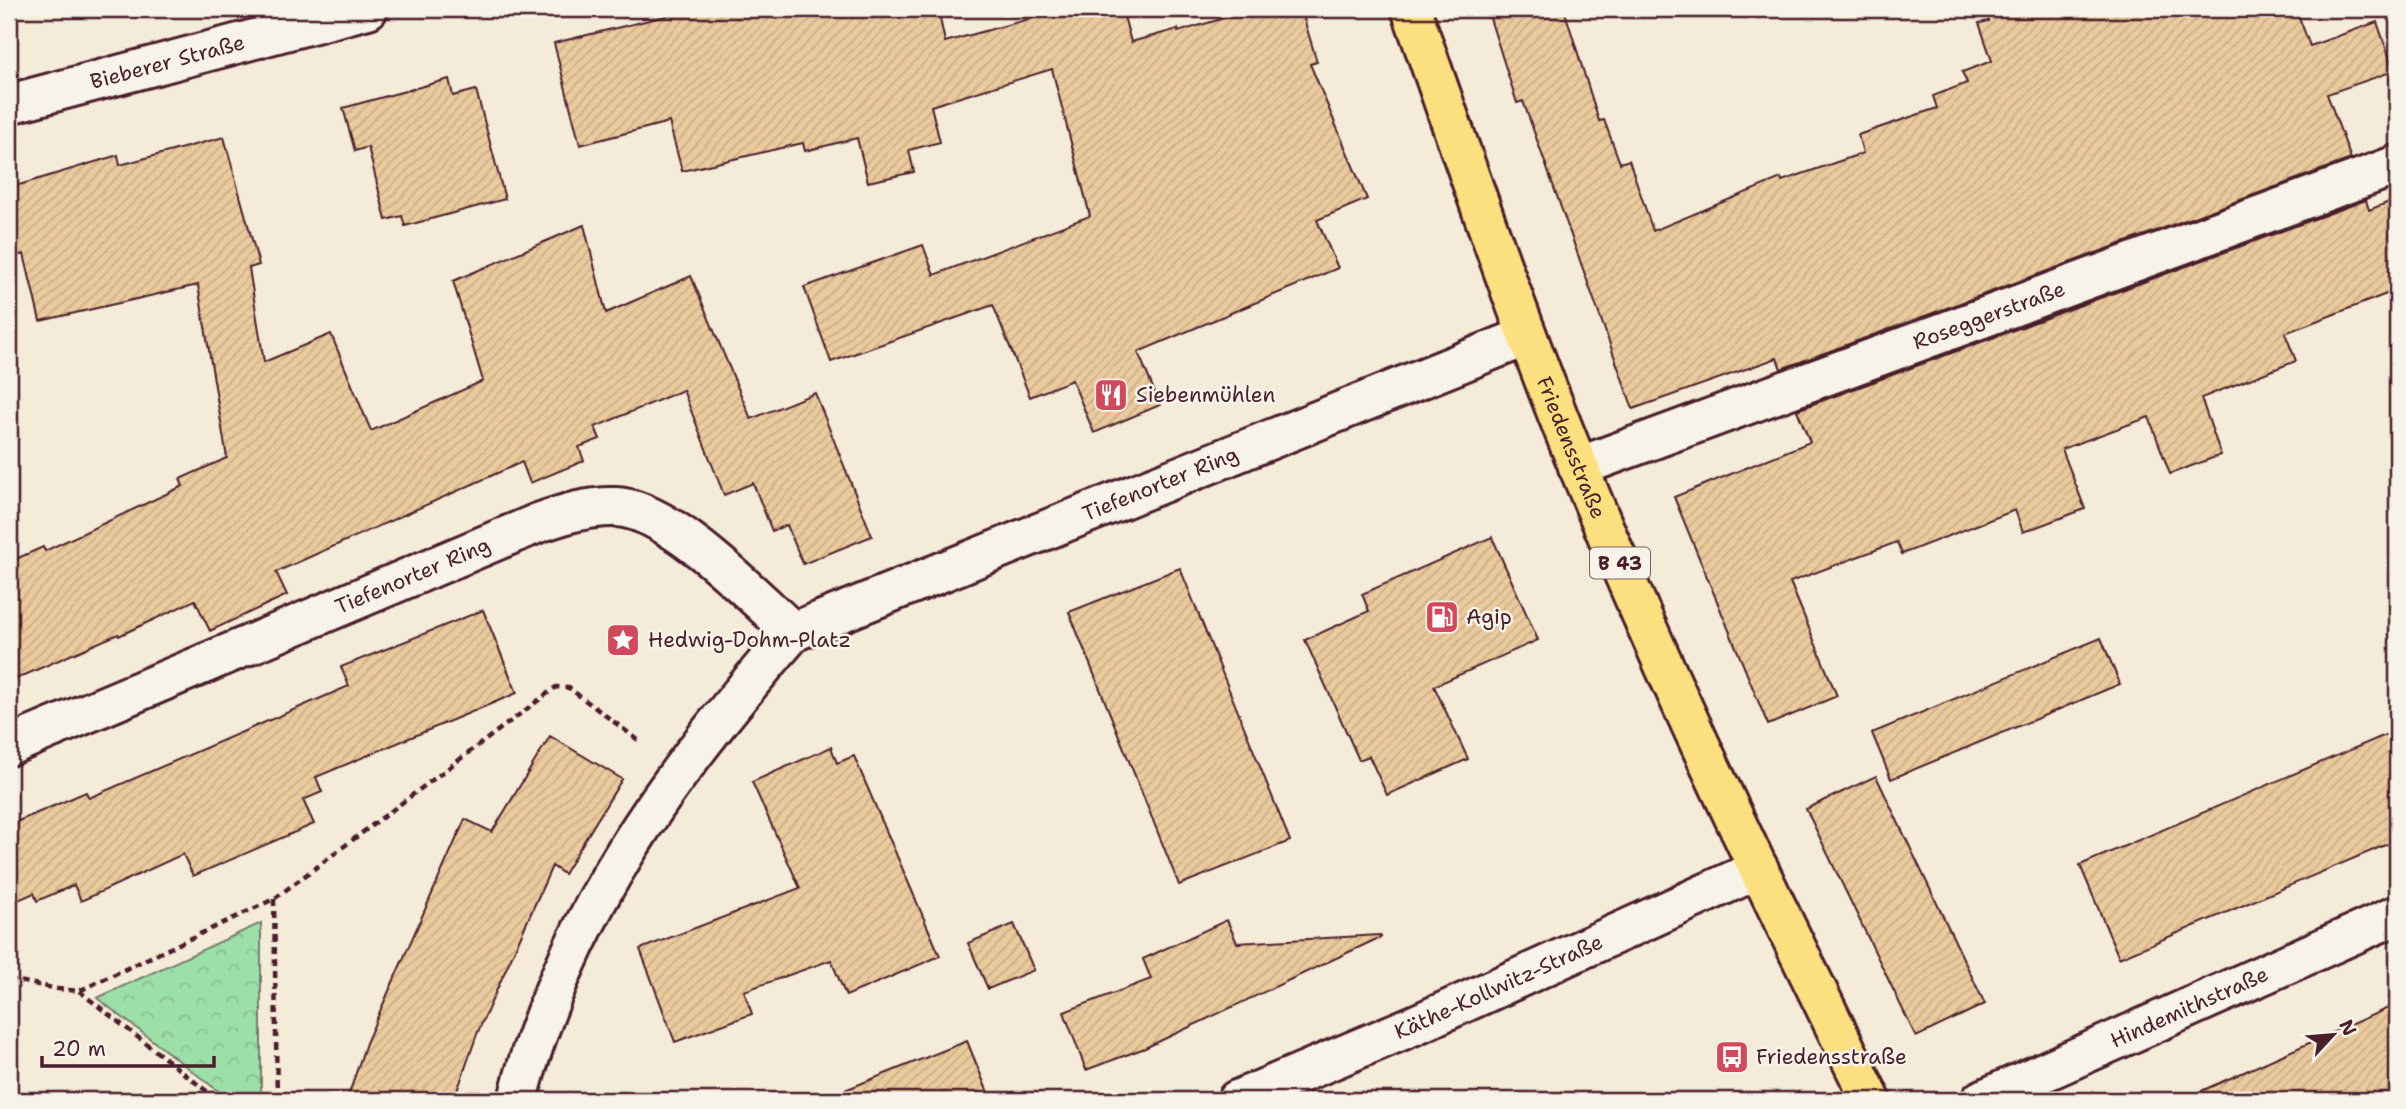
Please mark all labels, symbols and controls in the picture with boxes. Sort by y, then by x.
street label: Bieberer Straße [87,28,248,96]
street label: Roseggerstraße [1909,275,2069,356]
street label: Friedensstraße [1530,372,1613,523]
restaurant icon: Siebenmühlen [1092,376,1130,414]
place label: Siebenmühlen [1136,381,1276,409]
street label: Tiefenorter Ring [1078,440,1242,528]
street label: Tiefenorter Ring [331,531,494,621]
road number: B 43 [1590,548,1650,578]
fuel station icon: Agip [1423,598,1461,636]
place label: Agip [1466,603,1512,631]
place icon: Hedwig-Dohm-Platz [604,621,642,659]
place label: Hedwig-Dohm-Platz [648,626,851,654]
street label: Käthe-Kollwitz-Straße [1390,928,1607,1046]
street label: Hindemithstraße [2106,960,2273,1055]
north arrow [2298,1000,2368,1070]
text: N [2333,1016,2362,1040]
scale bar [42,1025,214,1069]
text: 20 m [52,1035,106,1063]
bus stop icon: Friedensstraße [1713,1038,1751,1076]
place label: Friedensstraße [1756,1043,1907,1071]

